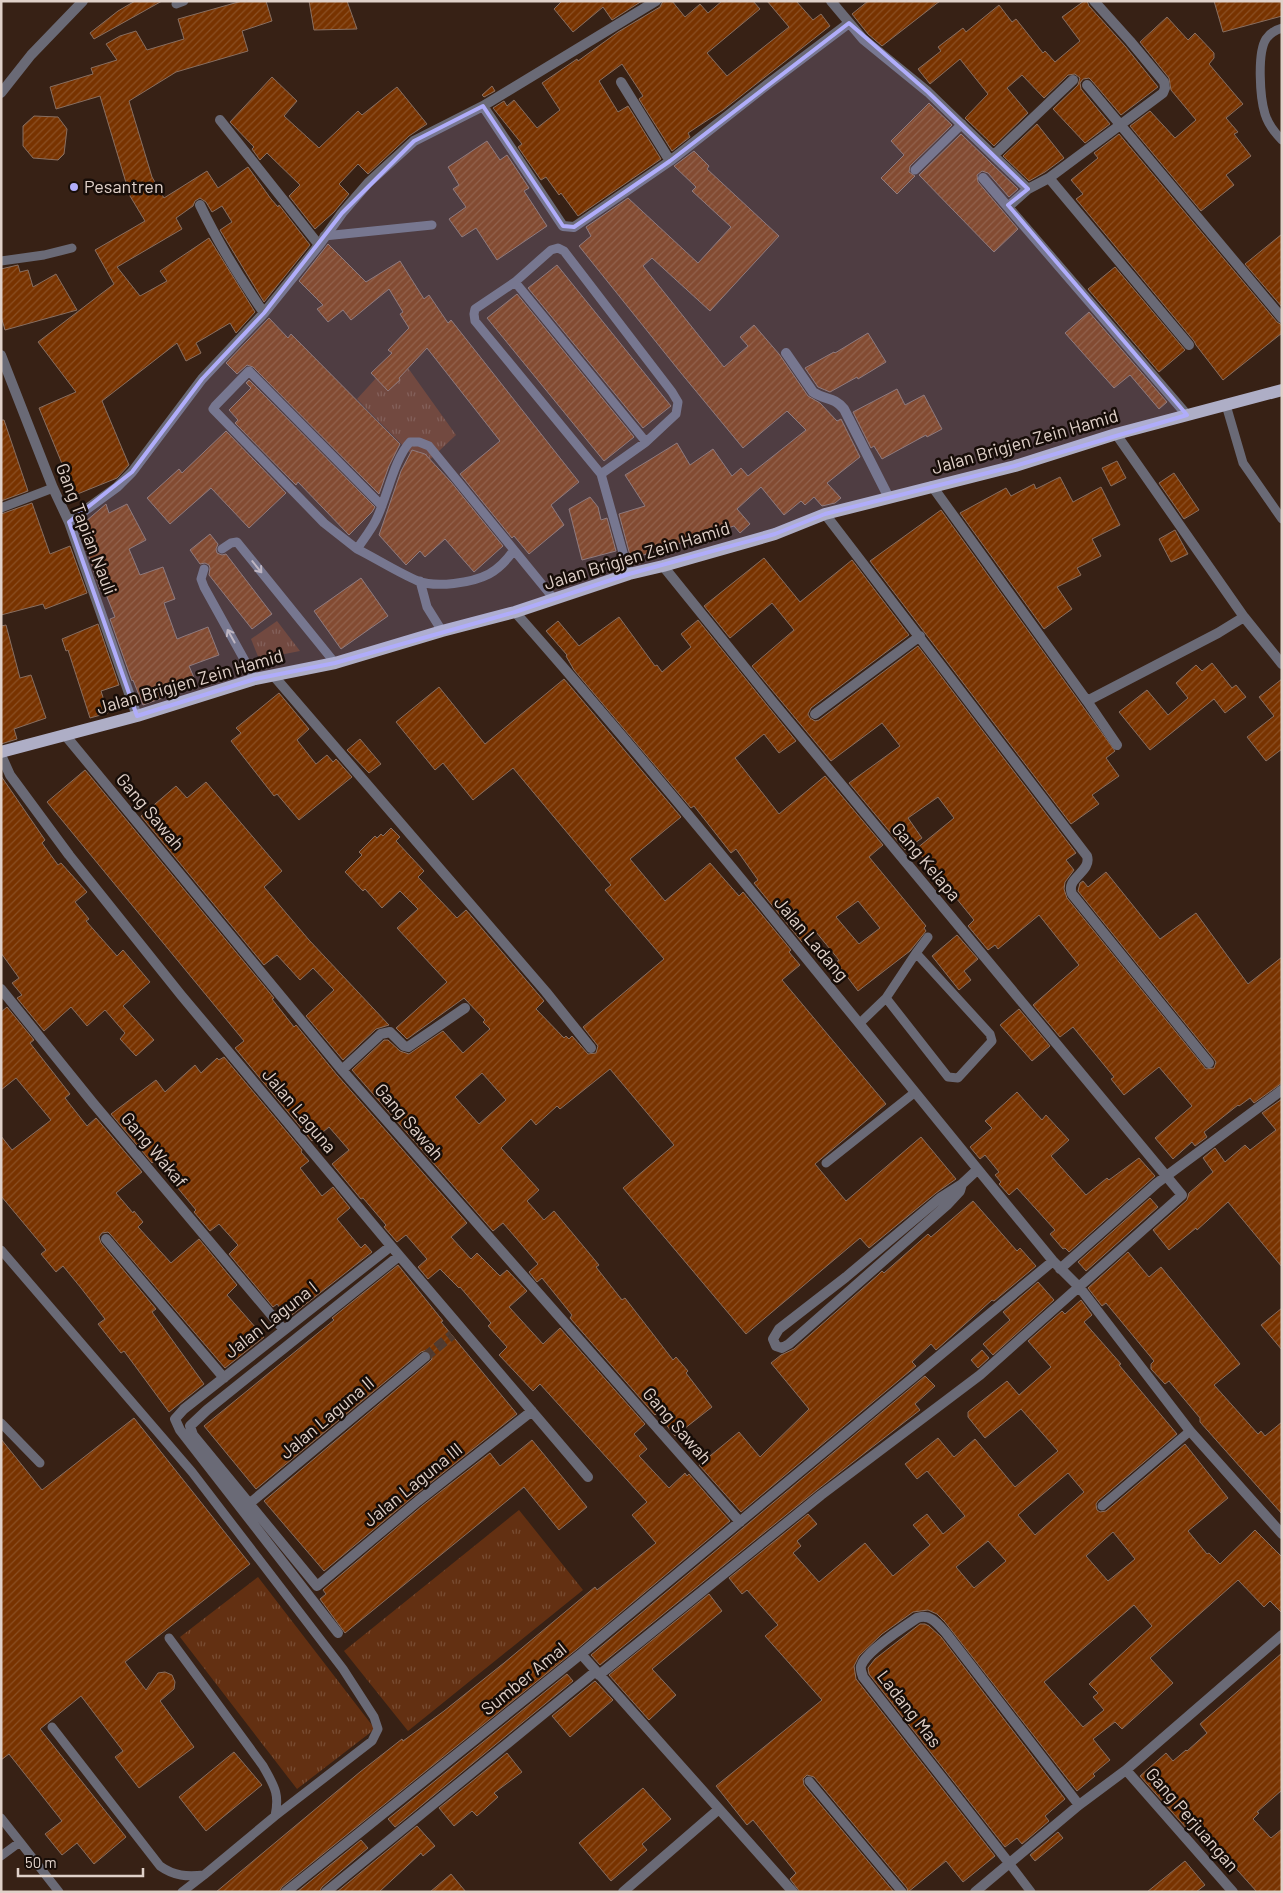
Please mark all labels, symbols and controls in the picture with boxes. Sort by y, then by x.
place label: Pesantren [84,175,164,197]
marker: Pesantren [68,181,80,193]
street label: Jalan Brigjen Zein Hamid [929,404,1121,478]
street label: Gang Tapian Nauli [52,460,122,597]
street label: Jalan Brigjen Zein Hamid [541,516,732,594]
one-way arrow [251,560,262,573]
one-way arrow [226,629,235,644]
street label: Jalan Brigjen Zein Hamid [94,644,286,718]
street label: Gang Sawah [112,768,189,855]
street label: Gang Kelapa [888,818,966,905]
street label: Jalan Ladang [770,891,854,985]
street label: Jalan Laguna [258,1064,342,1157]
street label: Gang Sawah [371,1079,449,1164]
street label: Gang Wakaf [117,1107,193,1192]
street label: Jalan Laguna I [219,1276,321,1362]
street label: Jalan Laguna II [275,1371,378,1463]
street label: Gang Sawah [639,1383,717,1468]
street label: Jalan Laguna III [358,1437,466,1531]
street label: Sumber Amal [476,1637,571,1719]
street label: Ladang Mas [873,1665,947,1751]
street label: Gang Perjuangan [1141,1763,1244,1876]
scale bar [18,1846,142,1878]
text: 50 m [25,1853,57,1871]

